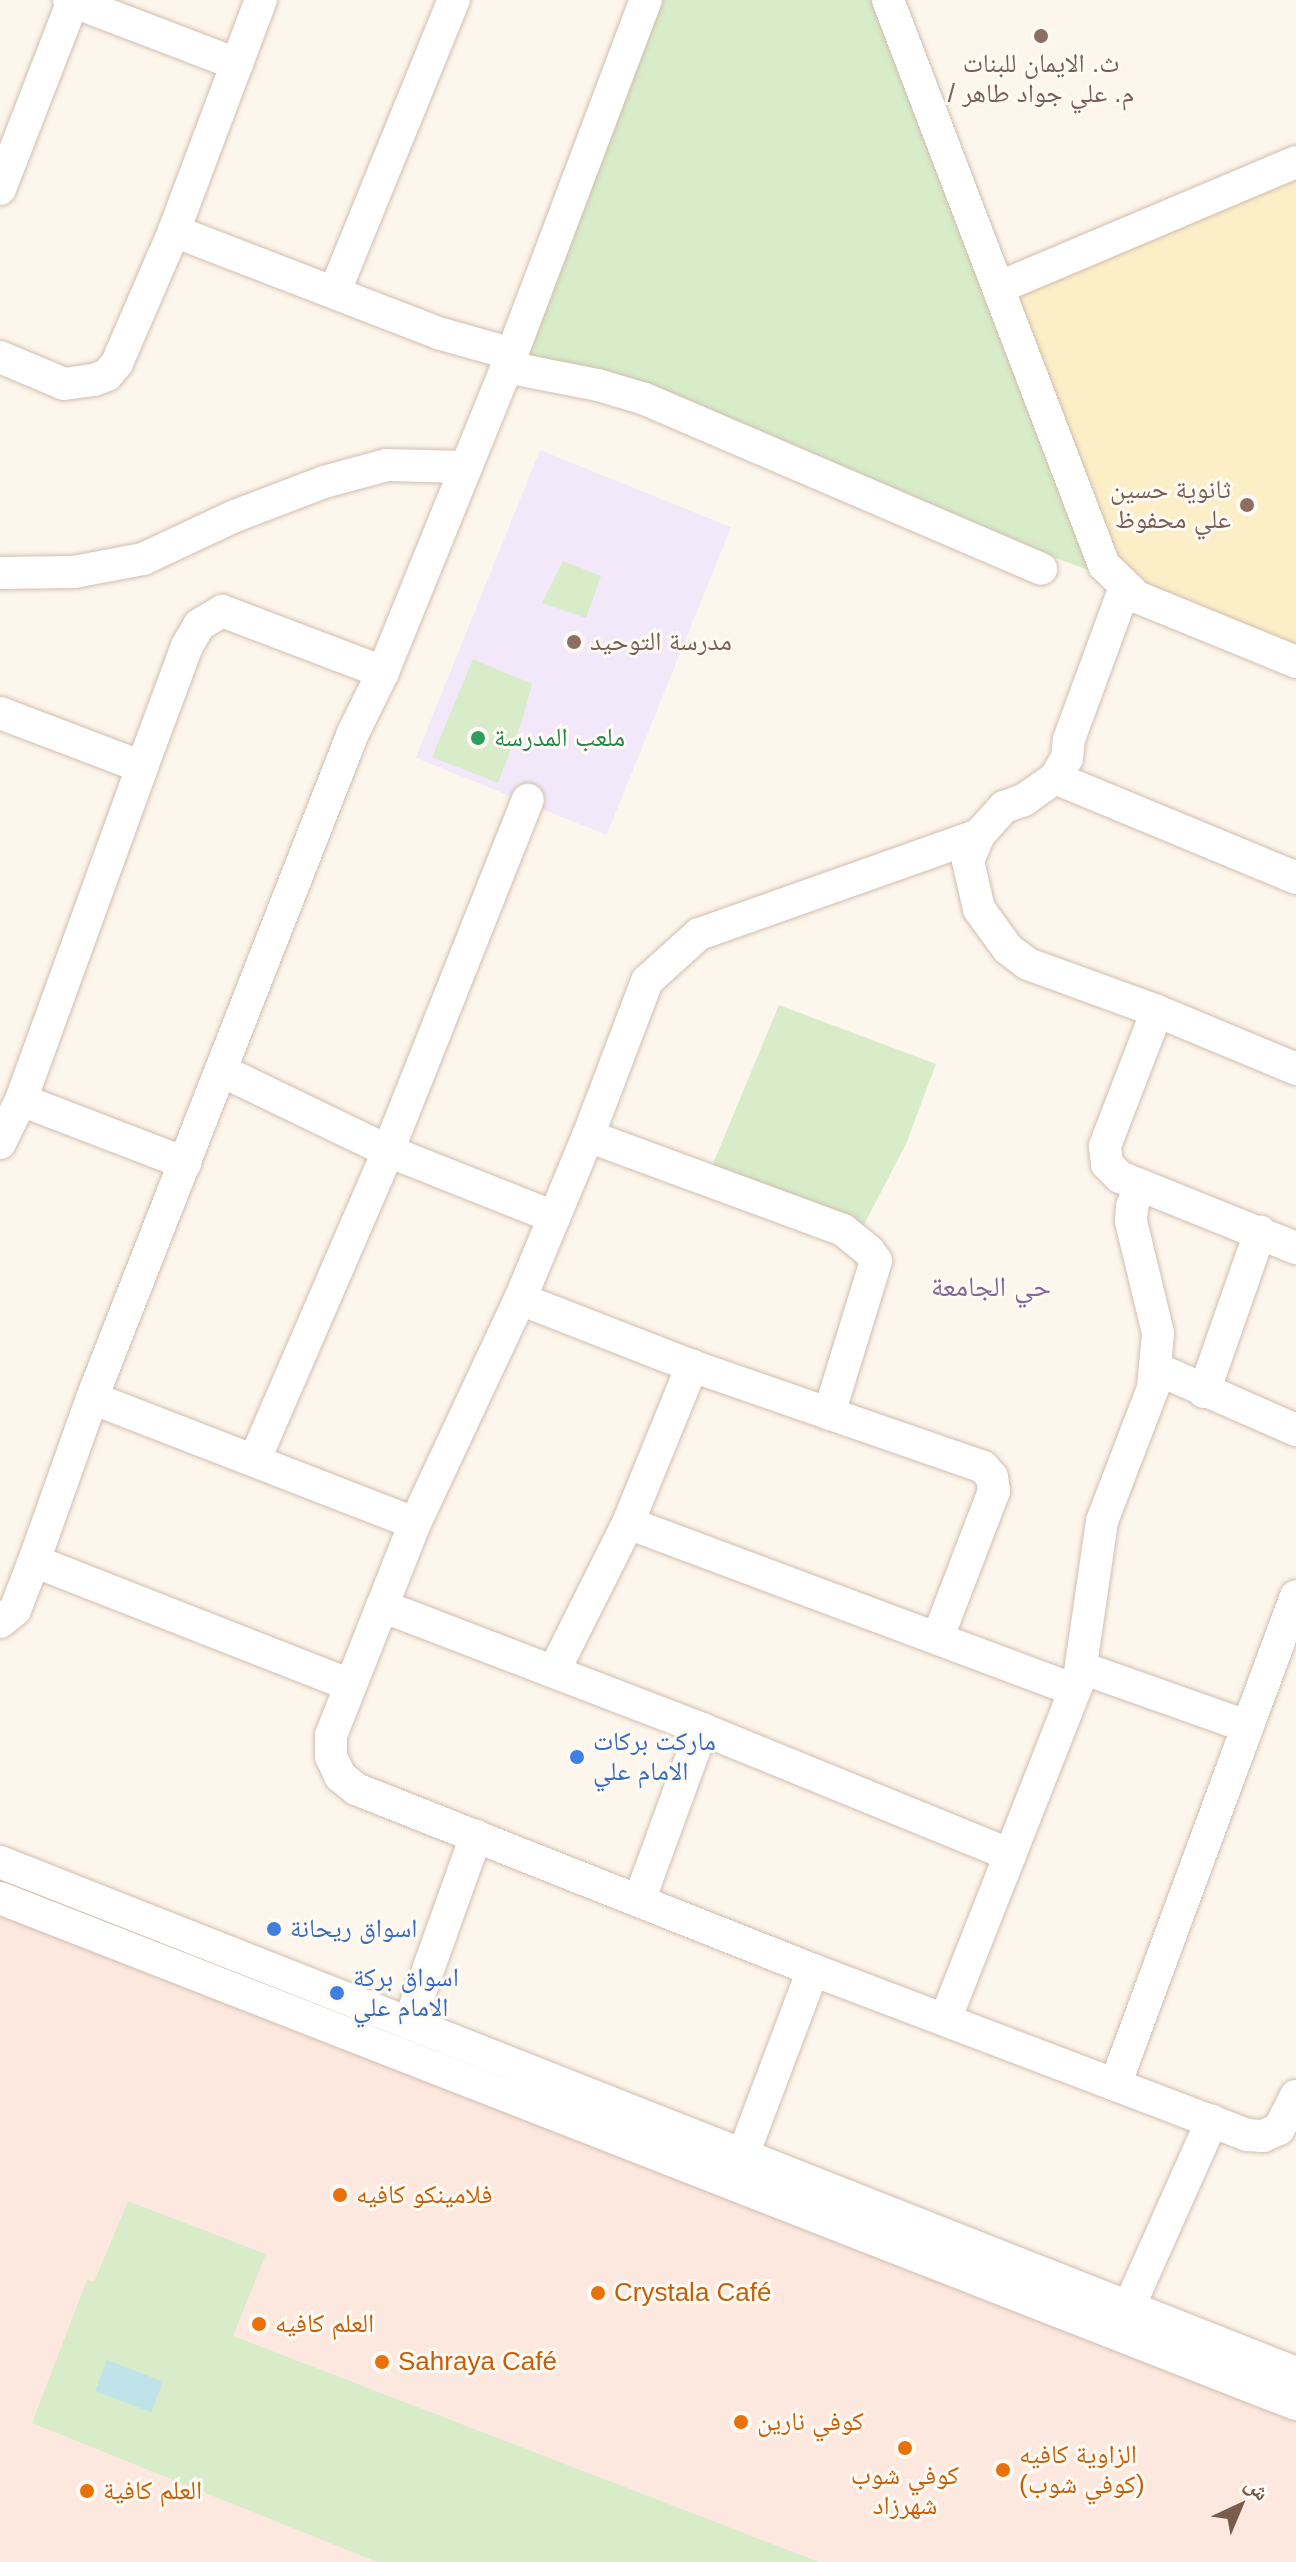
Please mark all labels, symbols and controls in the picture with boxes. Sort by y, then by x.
marker: ث. الايمان للبنات / م. علي جواد طاهر [1032,27,1050,45]
place label: ث. الايمان للبنات / م. علي جواد طاهر [948,48,1134,110]
place label: ثانوية حسين علي محفوظ [1110,474,1231,536]
marker: ثانوية حسين علي محفوظ [1238,496,1256,514]
place label: مدرسة التوحيد [590,626,732,658]
marker: مدرسة التوحيد [565,633,583,651]
place label: ملعب المدرسة [494,722,625,754]
marker: ملعب المدرسة [469,729,487,747]
district label: حي الجامعة [931,1270,1051,1304]
place label: ماركت بركات الامام علي [593,1726,716,1788]
marker: ماركت بركات الامام علي [568,1748,586,1766]
place label: اسواق ريحانة [290,1913,417,1945]
marker: اسواق ريحانة [265,1920,283,1938]
place label: اسواق بركة الامام علي [353,1962,459,2024]
marker: اسواق بركة الامام علي [328,1984,346,2002]
place label: فلامينكو كافيه [356,2179,492,2211]
marker: فلامينكو كافيه [331,2186,349,2204]
place label: Crystala Café [614,2277,771,2309]
marker: Crystala Café [589,2284,607,2302]
place label: العلم كافيه [275,2308,374,2340]
marker: العلم كافيه [250,2315,268,2333]
place label: Sahraya Café [398,2346,557,2378]
marker: Sahraya Café [373,2353,391,2371]
place label: كوفي نارين [757,2406,864,2438]
marker: كوفي نارين [732,2413,750,2431]
marker: كوفي شوب شهرزاد [896,2439,914,2457]
place label: الزاوية كافيه (كوفي شوب) [1019,2439,1145,2500]
place label: كوفي شوب شهرزاد [851,2460,959,2522]
marker: الزاوية كافيه (كوفي شوب) [994,2461,1012,2479]
north arrow [1200,2466,1280,2546]
text: ش [1240,2471,1274,2505]
place label: العلم كافية [103,2475,202,2507]
marker: العلم كافية [78,2482,96,2500]

